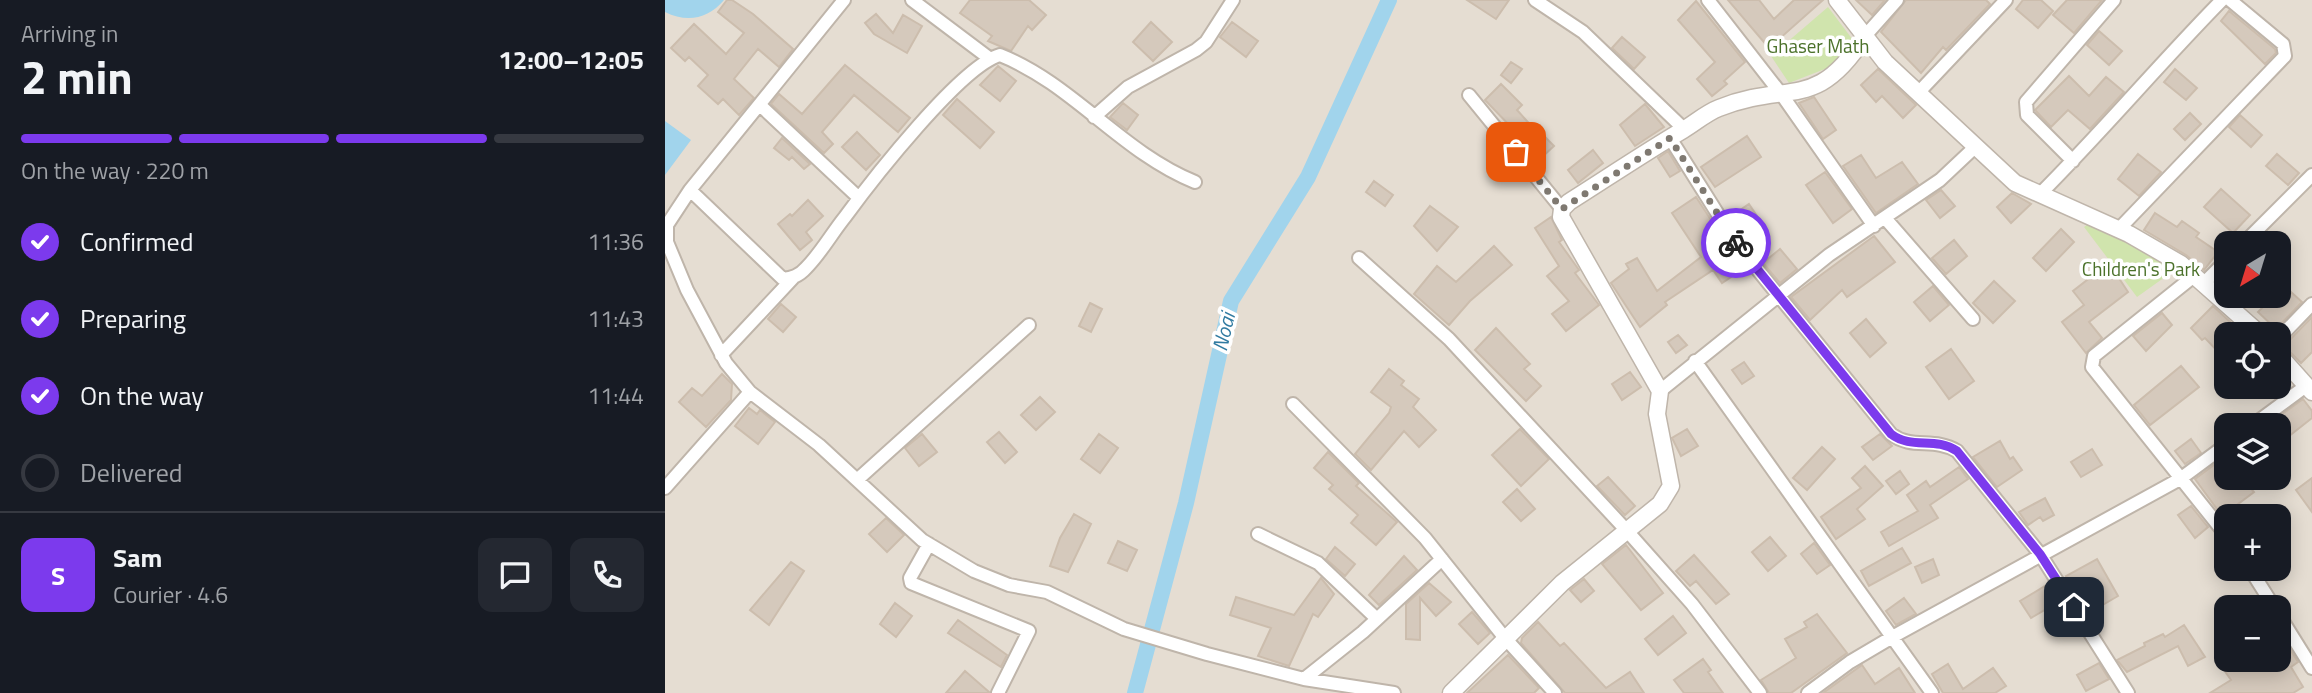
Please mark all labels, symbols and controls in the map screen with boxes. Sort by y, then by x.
text: Arriving in [21,16,118,51]
park label: Ghaser Math [1767,31,1869,60]
text: 12:00–12:05 [498,40,644,79]
text: 2 min [21,42,133,112]
pin [1486,122,1546,182]
icon: bag [1497,133,1535,171]
text: On the way · 220 m [21,153,209,188]
courier [1701,208,1771,278]
text: Confirmed [80,222,194,261]
icon: check [21,223,59,261]
text: 11:36 [587,224,644,259]
icon: bike [1717,224,1755,262]
north arrow [2214,231,2291,308]
map controls [2214,231,2291,672]
park label: Children's Park [2082,254,2200,283]
text: Preparing [80,299,186,338]
icon: check [21,300,59,338]
text: 11:43 [587,301,644,336]
water label: Noai [1203,307,1244,354]
button: locate [2214,322,2291,399]
text: On the way [80,376,204,415]
icon: check [21,377,59,415]
text: 11:44 [587,378,644,413]
button: layers [2214,413,2291,490]
text: Delivered [80,453,183,492]
button: + [2214,504,2291,581]
text: Sam [113,538,162,577]
button: chat [478,538,552,612]
button: phone [570,538,644,612]
text: S [51,556,65,595]
text: Courier · 4.6 [113,577,228,612]
pin [2044,577,2104,637]
icon: home [2055,588,2093,626]
button: − [2214,595,2291,672]

